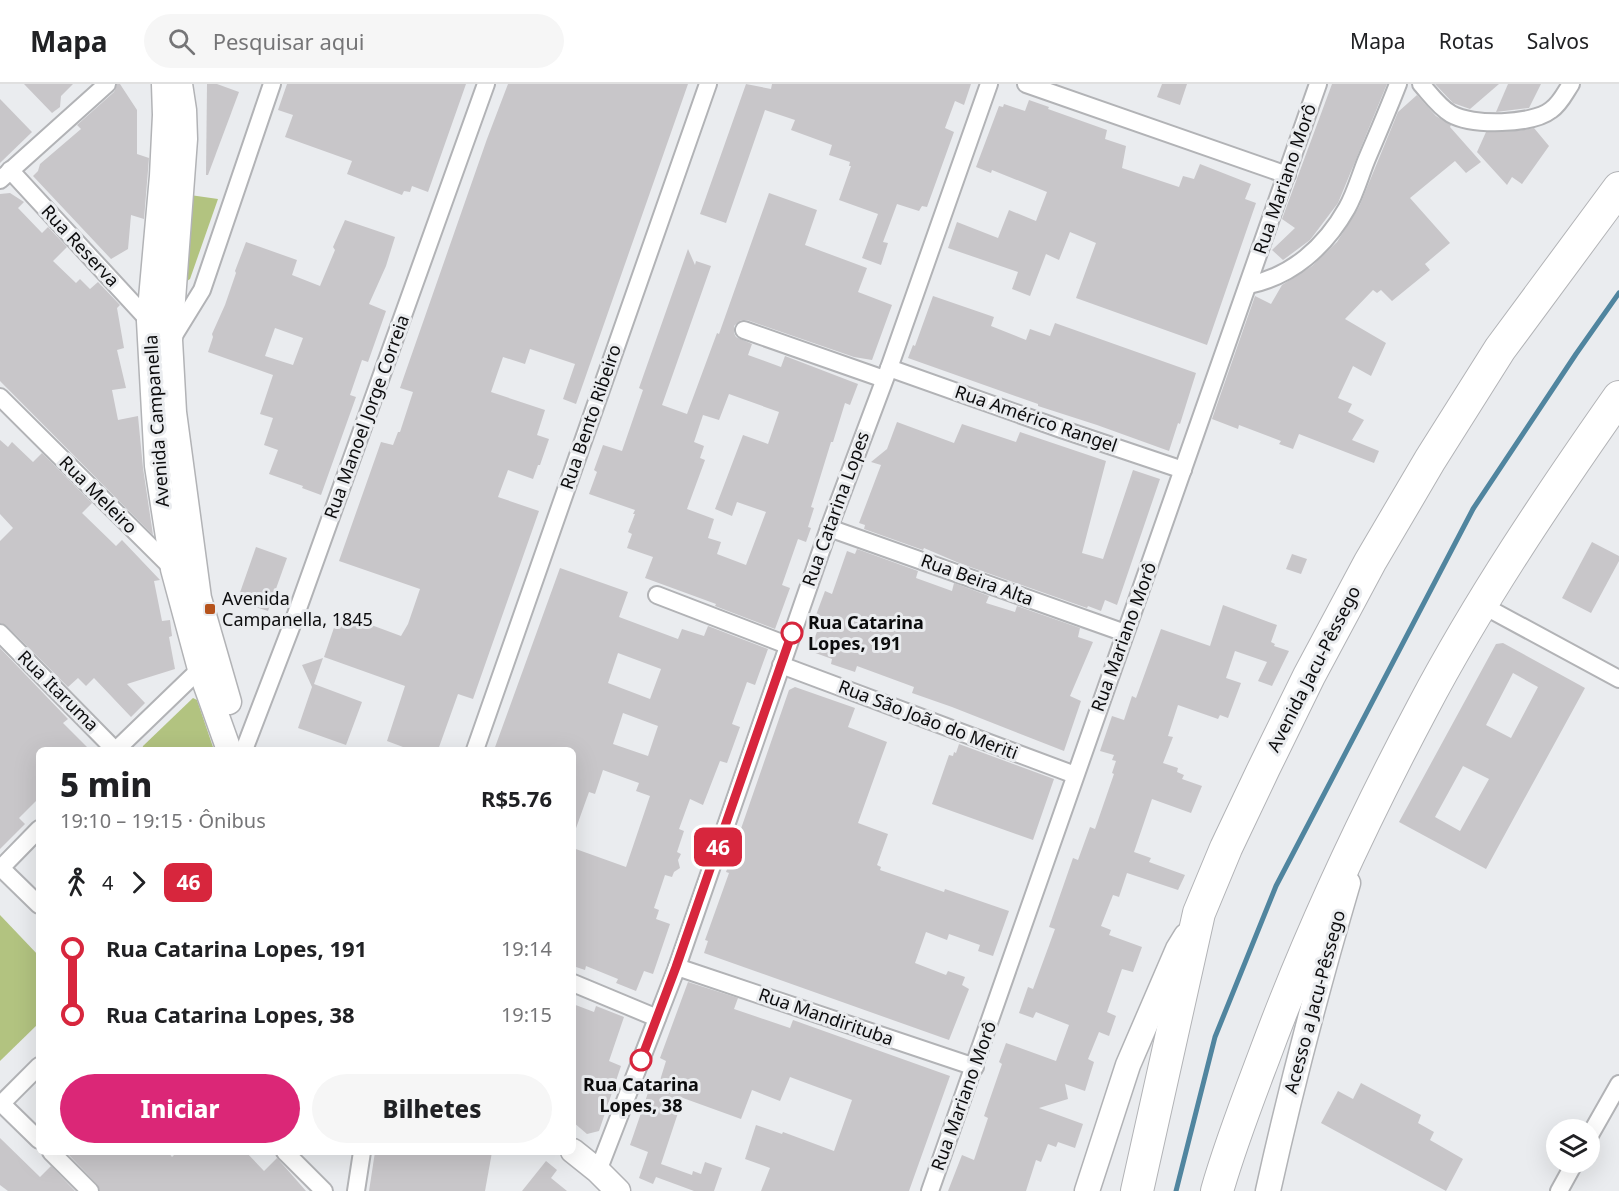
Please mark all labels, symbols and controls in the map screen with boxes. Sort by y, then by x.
search box [144,14,564,68]
text: Mapa [30,22,108,60]
icon: search [165,25,198,58]
text: Pesquisar aqui [213,26,365,56]
text: Mapa [1350,27,1406,55]
text: Rotas [1439,27,1494,55]
text: Salvos [1527,27,1589,55]
street label: Rua Mariano Morô [1247,100,1321,257]
street label: Rua Reserva [37,199,125,291]
street label: Rua Manoel Jorge Correia [318,311,414,522]
street label: Avenida Campanella [138,334,174,508]
street label: Rua Bento Ribeiro [554,341,626,492]
street label: Rua Américo Rangel [952,379,1121,457]
street label: Rua Catarina Lopes [796,428,874,590]
street label: Rua Meleiro [55,450,143,538]
street label: Rua Beira Alta [918,548,1037,611]
street label: Rua Mariano Morô [1085,559,1161,715]
street label: Avenida Jacu-Pêssego [1261,581,1365,756]
place label: Avenida Campanella, 1845 [222,586,373,631]
marker: Avenida Campanella, 1845 [203,602,217,616]
place label: Rua Catarina Lopes, 191 [808,610,924,655]
marker: Rua Catarina Lopes, 191 [781,622,803,644]
street label: Rua Itaruma [13,645,104,736]
street label: Rua São João do Meriti [835,674,1022,764]
text: 5 min [60,762,152,807]
text: R$5.76 [481,783,552,813]
text: 19:10 – 19:15 · Ônibus [60,807,266,834]
line badge: 46 [691,828,745,867]
text: 46 [706,833,730,861]
icon: walk [60,866,93,899]
icon: forward [122,866,155,899]
text: 46 [176,868,200,896]
text: 4 [102,869,113,896]
street label: Acesso a Jacu-Pêssego [1278,907,1350,1096]
text: Rua Catarina Lopes, 191 [106,933,367,963]
text: 19:14 [501,935,552,962]
street label: Rua Mandirituba [756,982,897,1050]
text: Rua Catarina Lopes, 38 [106,999,355,1029]
text: 19:15 [501,1001,552,1028]
street label: Rua Mariano Morô [925,1018,1001,1174]
marker: Rua Catarina Lopes, 38 [630,1049,652,1071]
place label: Rua Catarina Lopes, 38 [583,1072,699,1117]
button: Iniciar [60,1074,300,1143]
button: Bilhetes [312,1074,552,1143]
map controls [1546,1119,1600,1173]
button: layers [1546,1119,1600,1173]

